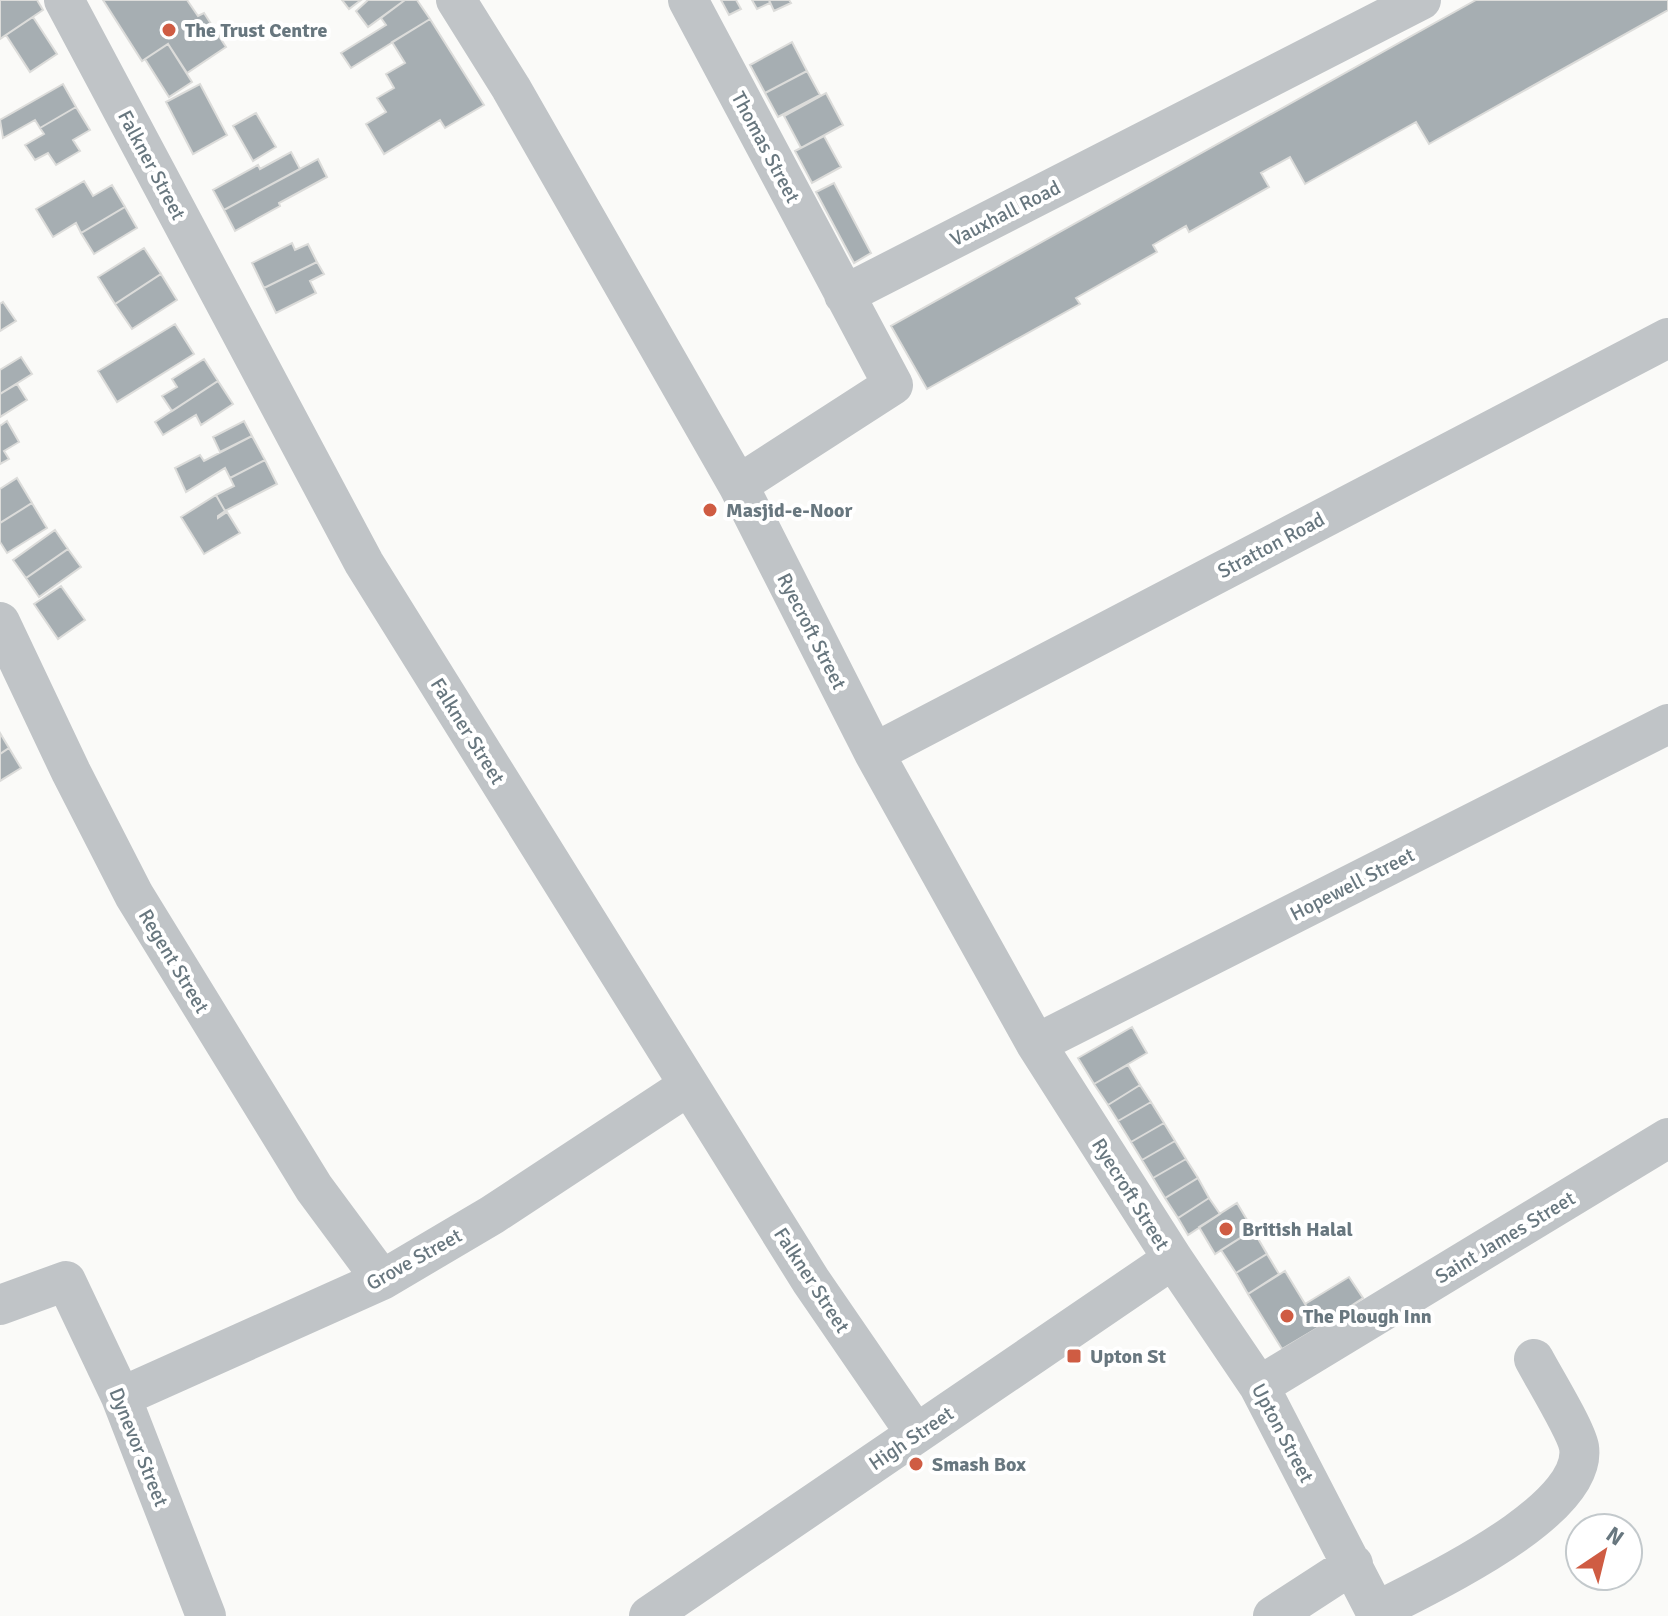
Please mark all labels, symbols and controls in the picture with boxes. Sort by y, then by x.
place label: The Trust Centre [185,18,327,43]
marker: The Trust Centre [160,21,178,39]
street label: Thomas Street [726,87,805,207]
street label: Falkner Street [112,106,191,224]
street label: Vauxhall Road [946,175,1065,252]
place label: Masjid-e-Noor [726,498,852,523]
marker: Masjid-e-Noor [701,501,719,519]
street label: Stratton Road [1213,507,1329,584]
street label: Ryecroft Street [772,569,852,694]
street label: Falkner Street [425,674,510,789]
street label: Hopewell Street [1286,842,1419,927]
street label: Regent Street [133,905,214,1018]
street label: Ryecroft Street [1086,1134,1175,1255]
street label: Saint James Street [1431,1186,1580,1289]
place label: British Halal [1242,1217,1353,1242]
marker: British Halal [1217,1220,1235,1238]
street label: Grove Street [362,1223,466,1296]
street label: Falkner Street [768,1223,855,1338]
place label: The Plough Inn [1303,1304,1432,1329]
marker: The Plough Inn [1278,1307,1296,1325]
place label: Upton St [1090,1344,1166,1369]
marker: Upton St [1065,1347,1083,1365]
street label: Upton Street [1246,1379,1319,1487]
street label: Dynevor Street [103,1384,174,1510]
street label: High Street [864,1401,958,1476]
place label: Smash Box [932,1452,1026,1477]
marker: Smash Box [907,1455,925,1473]
north arrow [1564,1512,1644,1592]
text: N [1601,1521,1629,1551]

